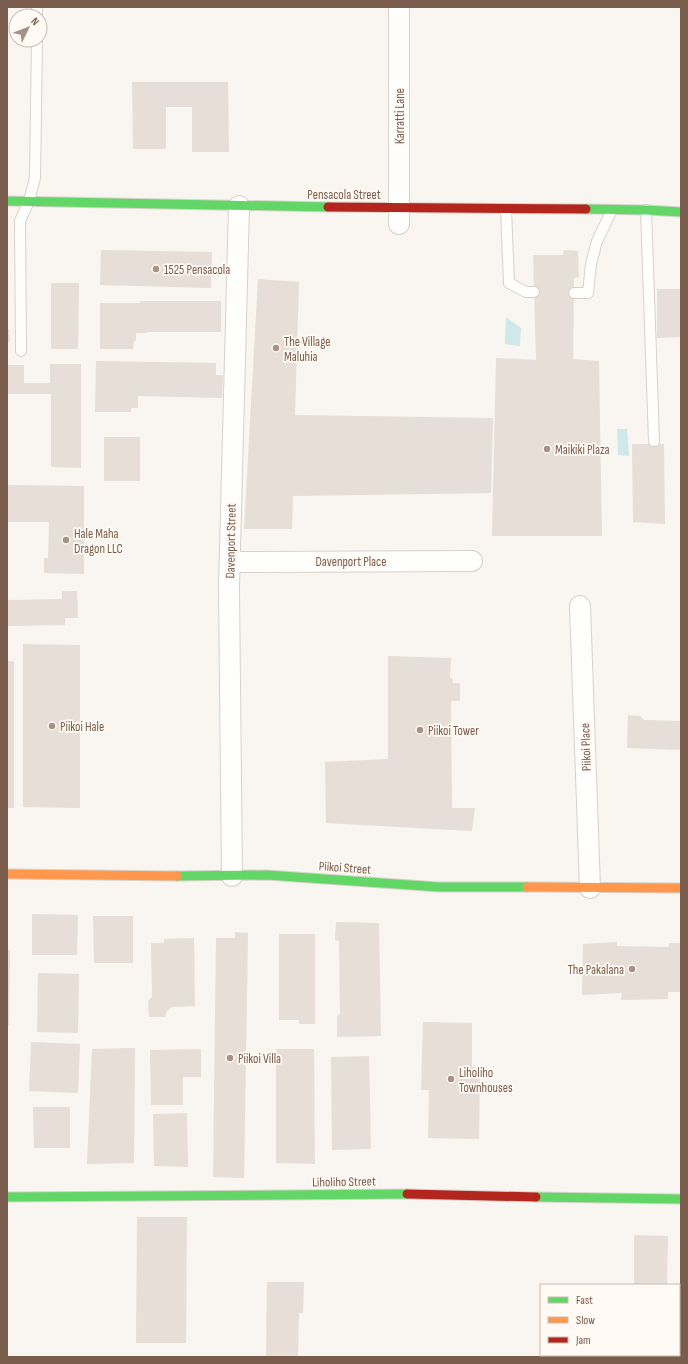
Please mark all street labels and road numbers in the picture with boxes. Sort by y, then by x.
street label: Karratti Lane [392,88,408,144]
street label: Pensacola Street [307,187,381,203]
street label: Davenport Street [222,503,240,579]
street label: Davenport Place [316,554,386,570]
street label: Piikoi Place [577,723,595,771]
street label: Piikoi Street [318,858,372,878]
street label: Liholiho Street [312,1173,376,1191]

